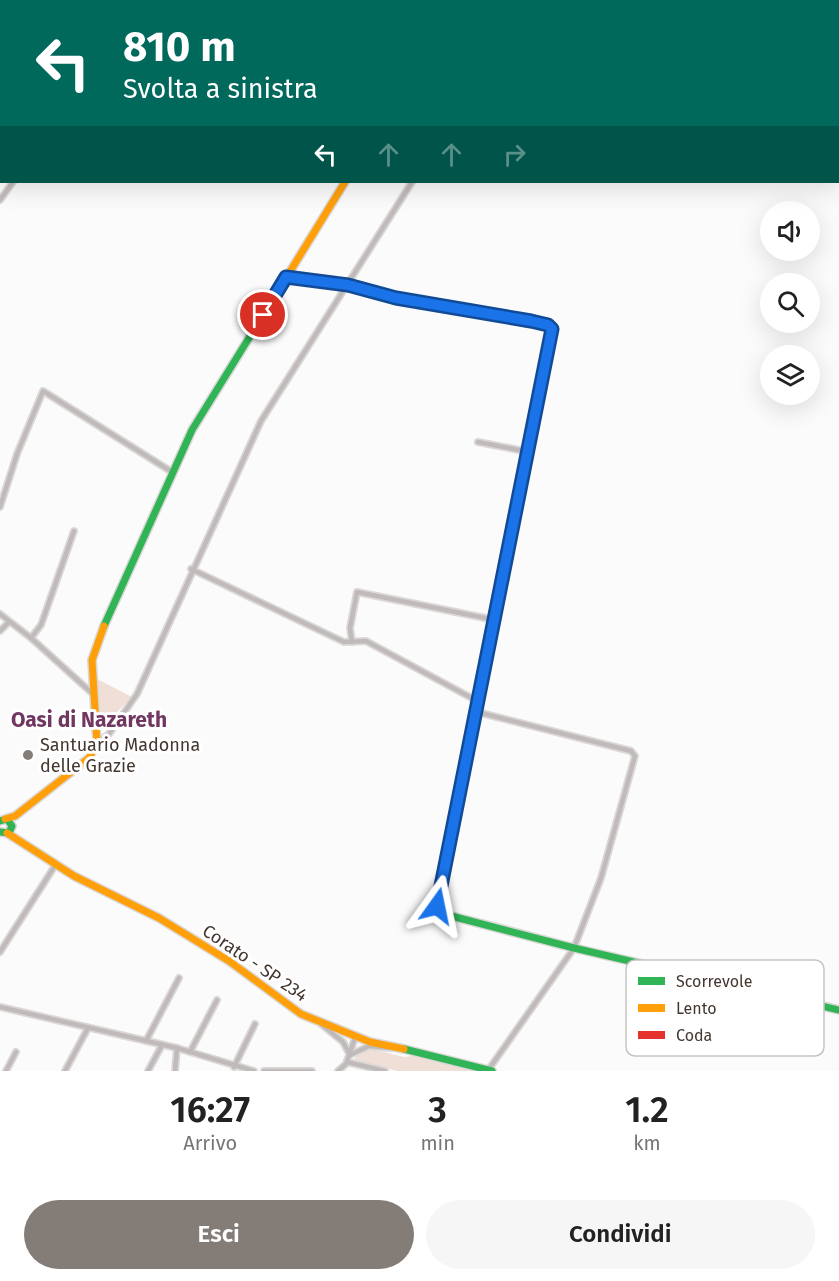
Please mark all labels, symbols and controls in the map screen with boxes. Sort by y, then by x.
text: 810 m [123,22,236,72]
icon: left [24,24,102,102]
text: Svolta a sinistra [123,73,318,105]
icon: left [309,138,342,171]
icon: ahead [372,138,405,171]
icon: ahead [435,138,468,171]
icon: right [498,138,531,171]
map controls [760,201,820,405]
button: sound [760,201,820,261]
button: search [760,273,820,333]
pin [237,289,288,340]
icon: arrive [246,298,279,331]
button: layers [760,345,820,405]
district label: Oasi di Nazareth [11,707,167,733]
place label: Santuario Madonna delle Grazie [40,734,200,777]
marker: Santuario Madonna delle Grazie [21,748,35,762]
position arrow [405,874,469,938]
street label: Corato - SP 234 [198,920,312,1007]
legend [626,960,824,1056]
text: Scorrevole [676,972,752,991]
text: Lento [676,999,717,1018]
text: Coda [676,1026,712,1045]
text: 16:27 [170,1088,250,1132]
text: 3 [428,1088,447,1132]
text: 1.2 [625,1088,669,1132]
text: Arrivo [183,1131,237,1155]
text: min [420,1131,455,1155]
text: km [633,1131,661,1155]
button: Esci [24,1200,414,1269]
button: Condividi [426,1200,815,1269]

